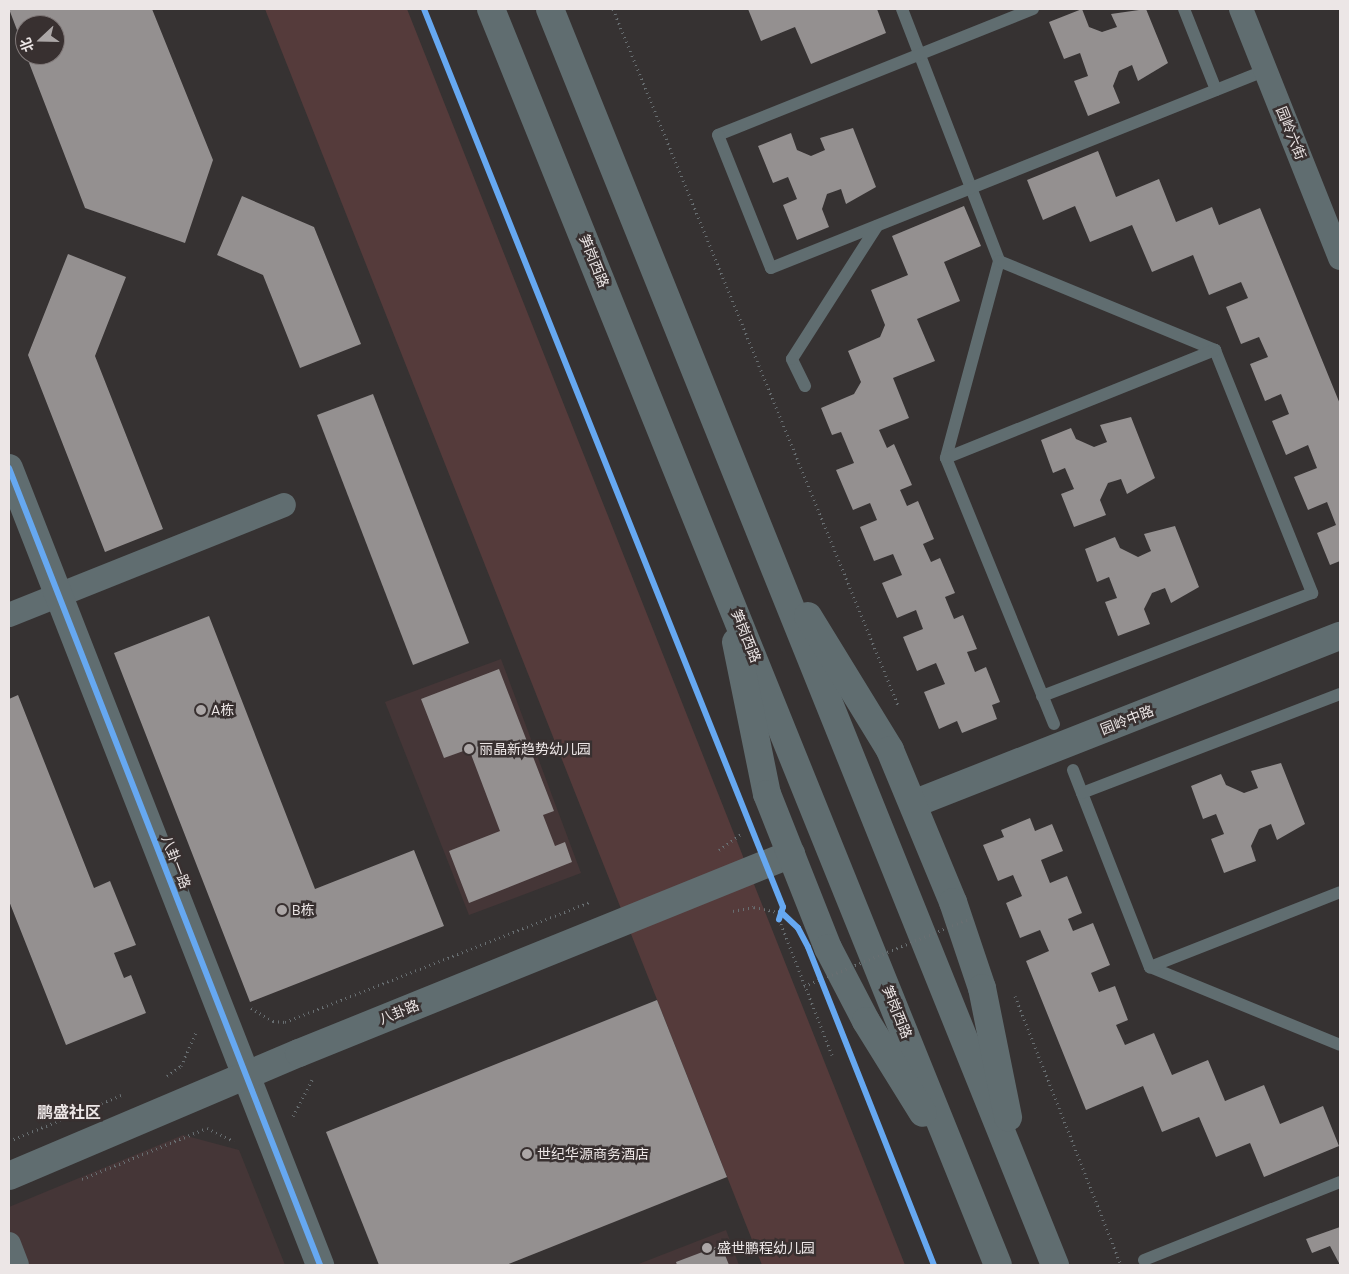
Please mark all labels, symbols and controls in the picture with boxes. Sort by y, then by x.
north arrow [15,15,65,65]
text: 北 [16,35,38,55]
street label: 园岭六街 [1273,104,1309,162]
street label: 笋岗西路 [576,232,612,290]
street label: 笋岗西路 [728,607,764,665]
place label: A栋 [211,702,234,718]
street label: 园岭中路 [1098,702,1156,738]
marker: A栋 [195,704,207,716]
place label: 丽晶新趋势幼儿园 [479,741,591,757]
marker: 丽晶新趋势幼儿园 [463,743,475,755]
street label: 八卦一路 [158,833,194,891]
place label: B栋 [292,902,314,918]
marker: B栋 [276,904,288,916]
street label: 笋岗西路 [879,983,915,1041]
street label: 八卦路 [376,996,422,1028]
district label: 鹏盛社区 [37,1103,101,1123]
place label: 世纪华源商务酒店 [537,1146,649,1162]
marker: 世纪华源商务酒店 [521,1148,533,1160]
place label: 盛世鹏程幼儿园 [717,1240,815,1256]
marker: 盛世鹏程幼儿园 [701,1242,713,1254]

